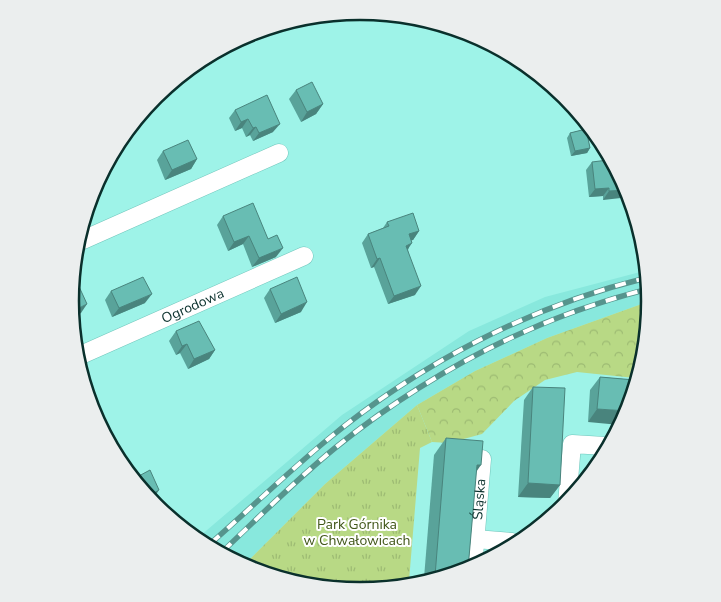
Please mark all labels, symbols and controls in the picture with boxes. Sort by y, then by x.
street label: Ogrodowa [158,284,227,328]
street label: Śląska [468,478,490,521]
park label: Park Górnika w Chwałowicach [304,515,410,550]

